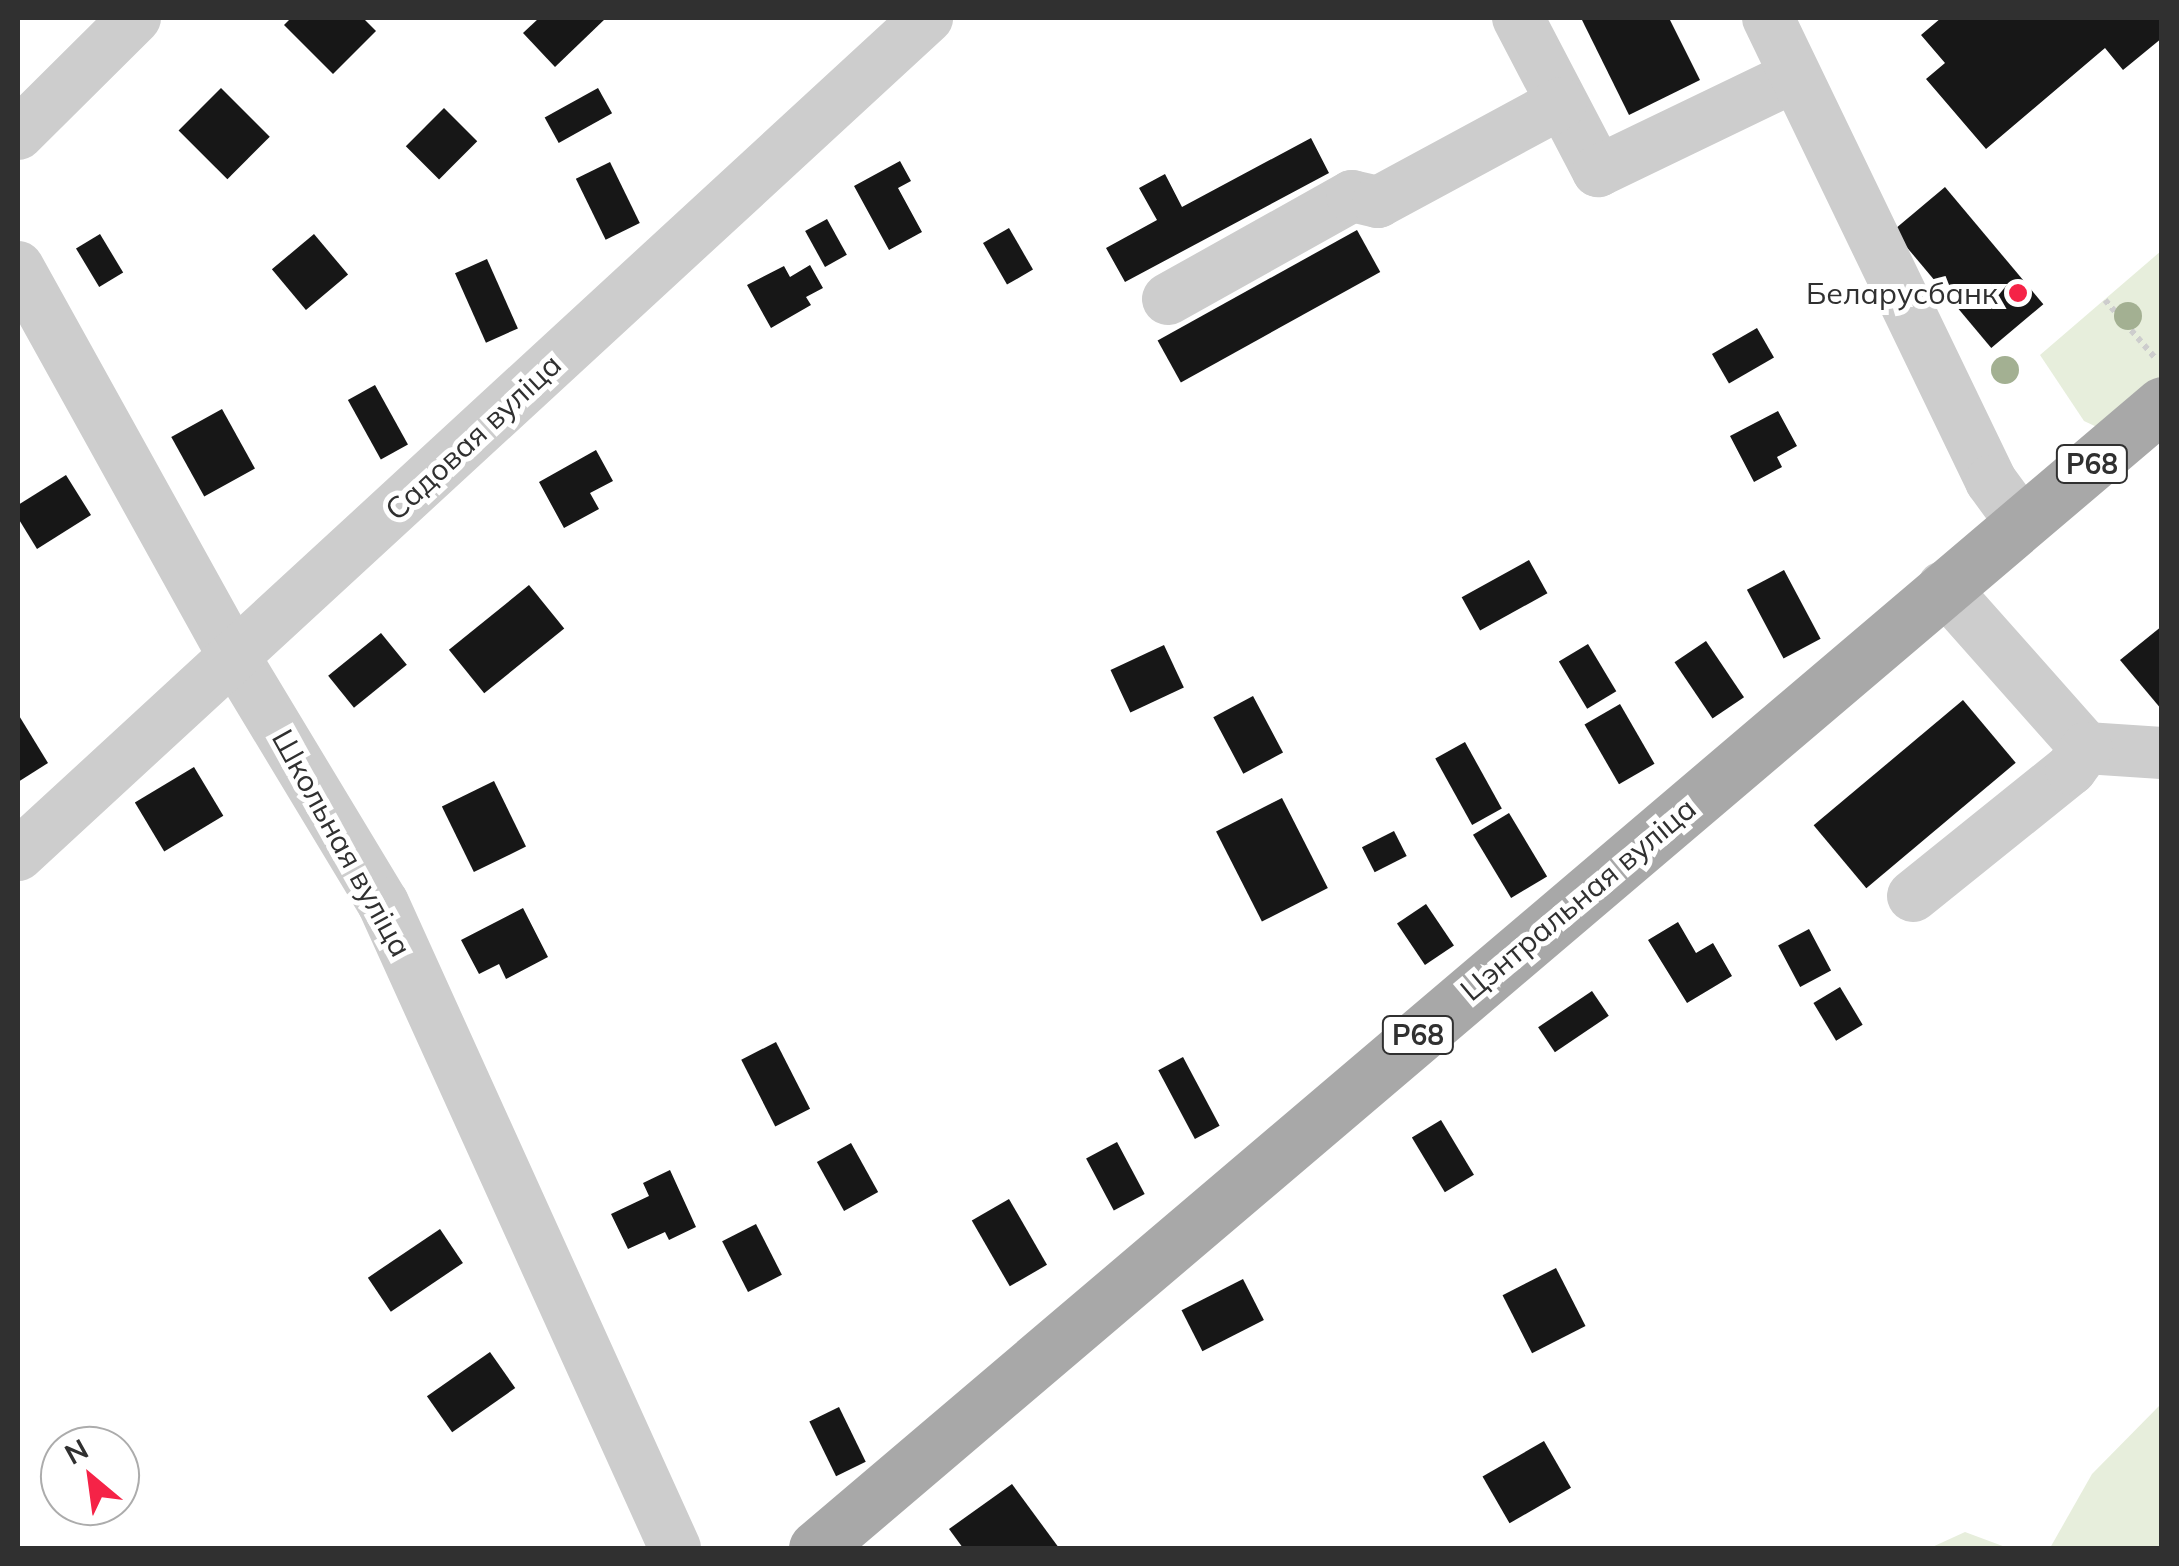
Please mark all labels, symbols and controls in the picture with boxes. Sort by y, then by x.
place label: Беларусбанк [1806,275,1998,311]
marker: Беларусбанк [2007,282,2029,304]
street label: Садовая вуліца [378,346,568,528]
road number: Р68 [2054,441,2130,487]
street label: Школьная вуліца [265,723,419,963]
street label: Цэнтральная вуліца [1453,790,1703,1008]
road number: Р68 [1380,1012,1456,1058]
north arrow [40,1426,140,1526]
text: N [58,1431,94,1472]

